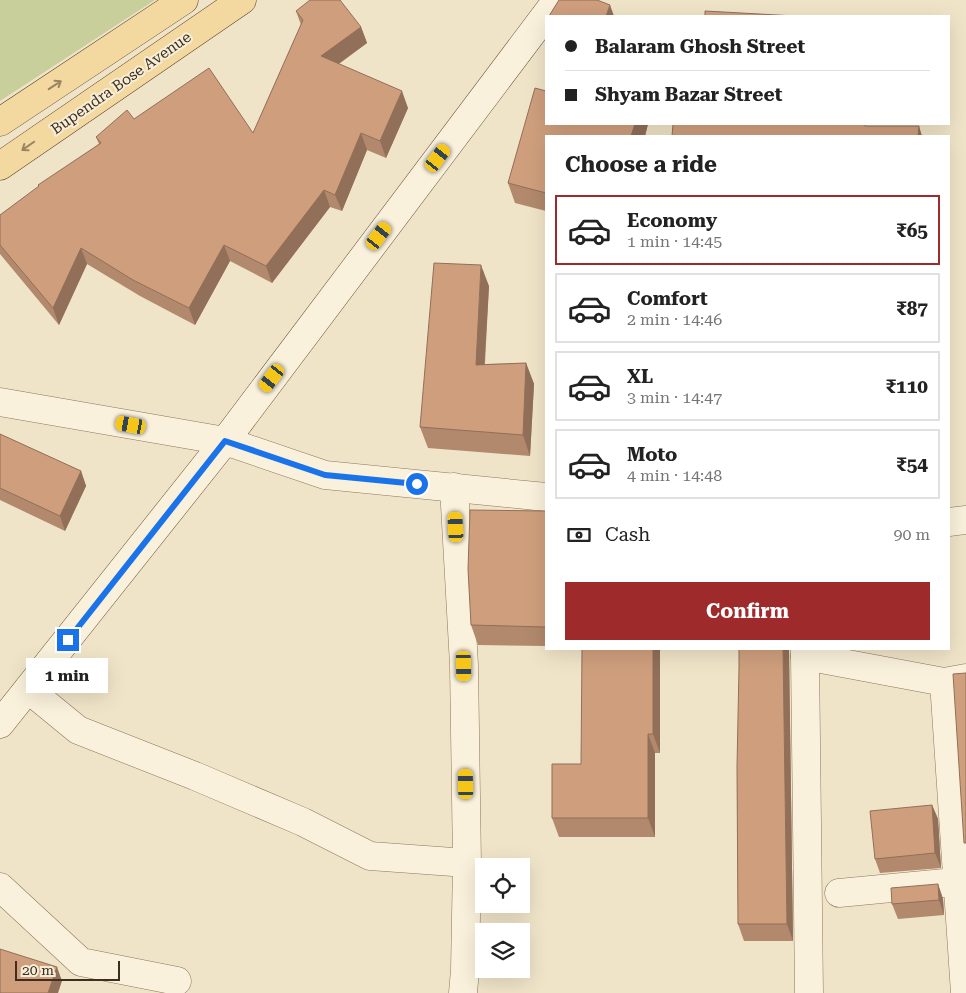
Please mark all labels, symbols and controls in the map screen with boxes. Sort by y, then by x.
street label: Bupendra Bose Avenue [48,28,194,138]
text: Balaram Ghosh Street [595,35,805,58]
one-way arrow [48,80,62,90]
text: Shyam Bazar Street [595,83,782,106]
one-way arrow [21,141,35,151]
car [422,142,453,174]
text: Choose a ride [565,152,717,177]
icon: car [567,208,612,253]
text: Economy [627,209,717,232]
text: ₹65 [896,219,928,242]
car [363,220,394,252]
text: 1 min · 14:45 [627,232,722,251]
icon: car [567,286,612,331]
text: Comfort [627,287,708,310]
text: ₹87 [896,297,928,320]
text: 2 min · 14:46 [627,310,722,329]
car [256,362,287,394]
icon: car [567,364,612,409]
text: XL [627,365,653,388]
text: ₹110 [885,375,928,398]
text: 3 min · 14:47 [627,388,722,407]
car [114,415,147,435]
icon: car [567,442,612,487]
text: Moto [627,443,677,466]
text: ₹54 [896,453,928,476]
text: 4 min · 14:48 [627,466,722,485]
route start [406,473,428,495]
car [447,512,464,542]
icon: cash [565,521,593,549]
text: Cash [605,523,650,546]
text: 90 m [893,525,930,544]
button: Confirm [565,582,930,640]
route end [57,629,79,651]
car [456,651,471,681]
callout: 1 min [27,658,109,692]
text: 1 min [45,666,89,685]
car [458,769,473,799]
map controls [475,858,530,978]
button: locate [475,858,530,913]
button: layers [475,923,530,978]
scale bar [15,958,120,981]
text: 20 m [22,962,54,978]

